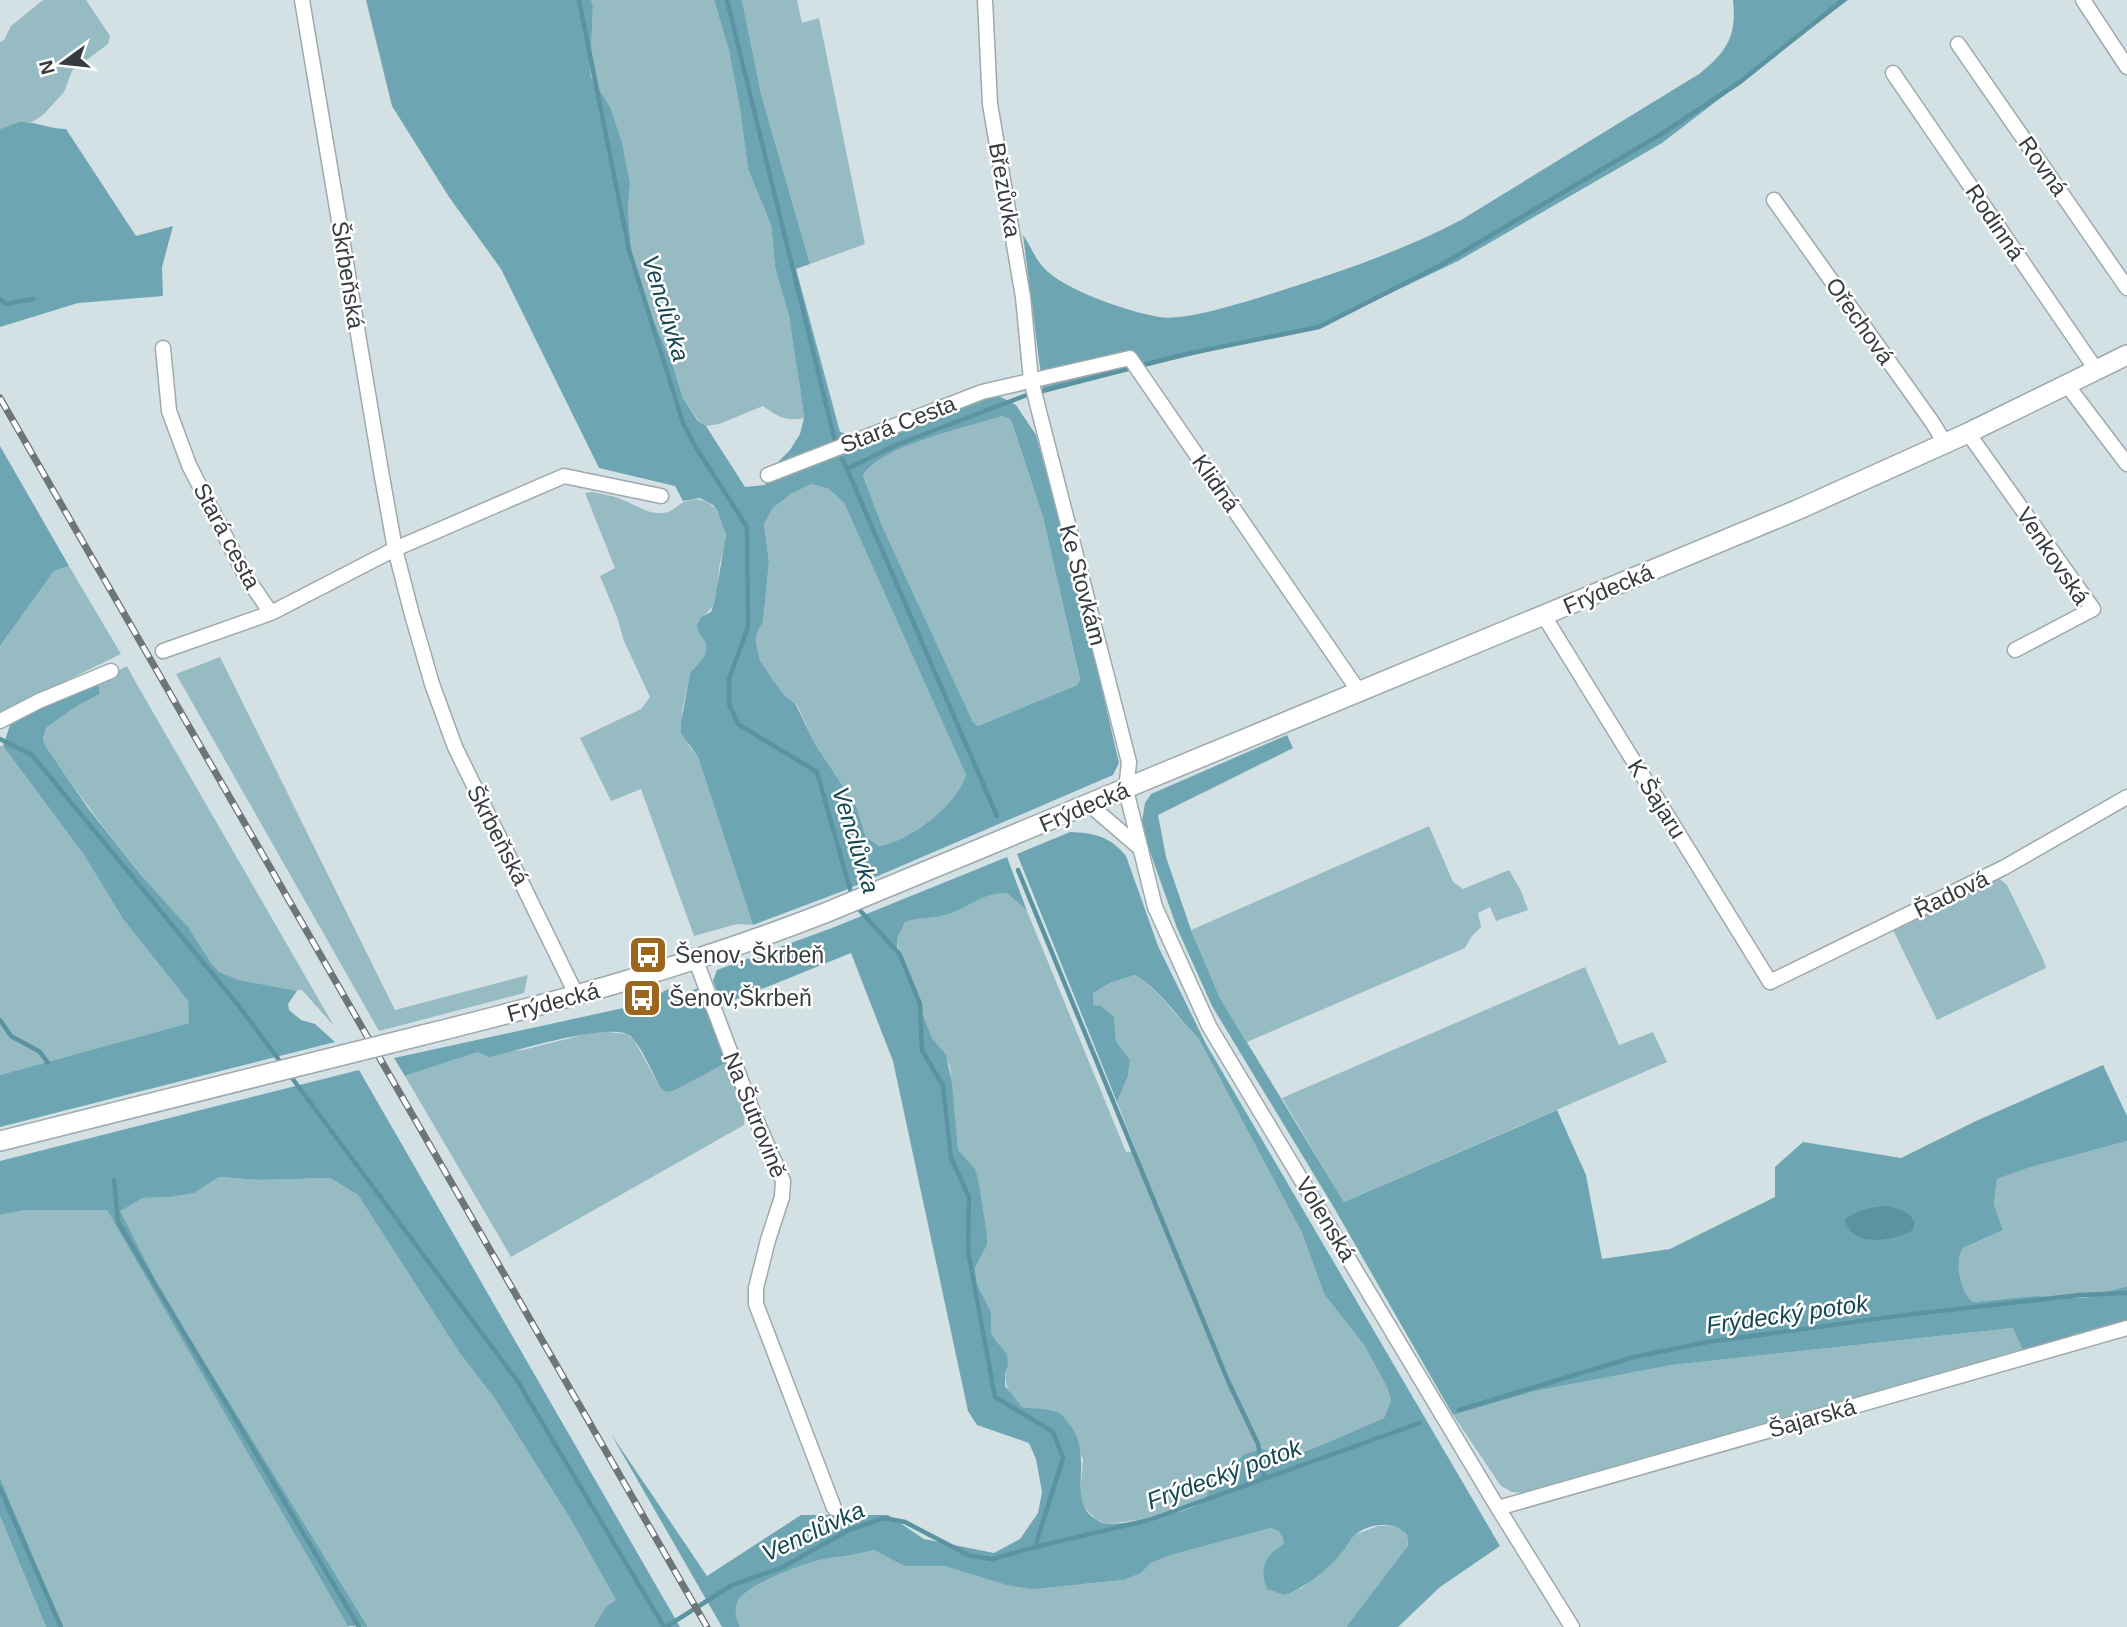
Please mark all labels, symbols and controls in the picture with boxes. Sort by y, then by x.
north arrow [28,28,98,98]
text: N [35,58,59,77]
street label: Rovná [2013,131,2073,201]
street label: Březůvka [984,141,1026,240]
street label: Rodinná [1960,179,2030,265]
street label: Škrbeňská [327,219,370,331]
water label: Venclůvka [637,252,695,364]
street label: Ořechová [1821,273,1899,369]
street label: Stará Cesta [837,390,960,458]
street label: Klidná [1187,449,1245,517]
street label: Stará cesta [188,479,266,594]
street label: Venkovská [2011,503,2095,610]
street label: Ke Stovkám [1054,522,1112,648]
street label: Frýdecká [1559,558,1657,619]
street label: K Šajaru [1623,754,1692,843]
street label: Frýdecká [1035,776,1133,837]
street label: Škrbeňská [462,780,535,889]
water label: Venclůvka [827,784,885,896]
street label: Řadová [1910,865,1993,923]
bus stop icon: Šenov, Škrbeň [627,934,669,976]
place label: Šenov, Škrbeň [675,941,824,968]
street label: Frýdecká [504,977,602,1027]
bus stop icon: Šenov,Škrbeň [621,977,663,1019]
place label: Šenov,Škrbeň [669,984,812,1011]
street label: Na Šutrovině [718,1048,793,1182]
street label: Volenská [1291,1172,1361,1266]
water label: Frýdecký potok [1705,1289,1871,1339]
street label: Šajarská [1765,1392,1859,1443]
water label: Frýdecký potok [1143,1433,1307,1515]
water label: Venclůvka [758,1496,868,1566]

